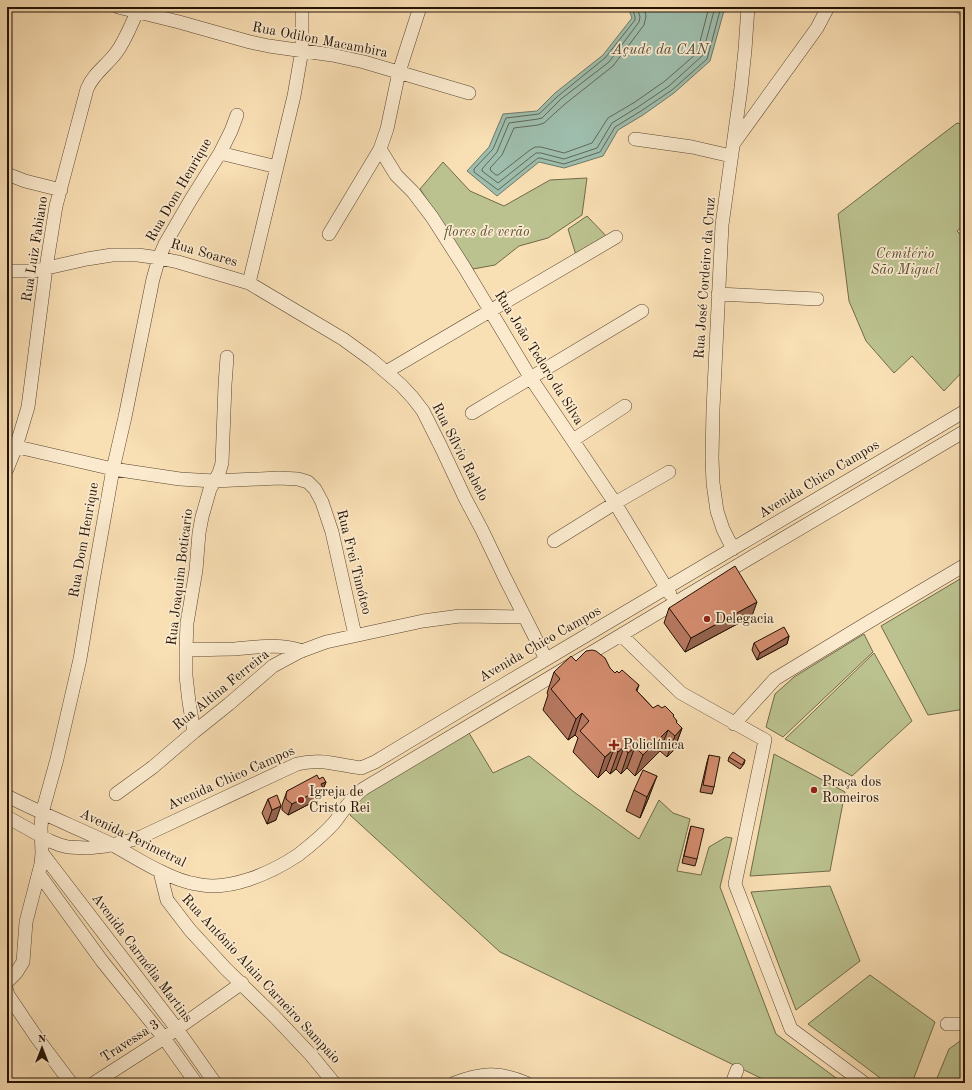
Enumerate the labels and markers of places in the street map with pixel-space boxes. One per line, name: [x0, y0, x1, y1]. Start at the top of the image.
place label: Delegacia: [715, 612, 774, 626]
marker: Delegacia: [702, 614, 712, 624]
place label: Policlínica: [623, 738, 684, 752]
marker: Policlínica: [608, 739, 620, 751]
place label: Praça dos Romeiros: [822, 775, 881, 805]
place label: Igreja de Cristo Rei: [309, 785, 370, 815]
marker: Praça dos Romeiros: [809, 785, 819, 795]
marker: Igreja de Cristo Rei: [296, 795, 306, 805]

